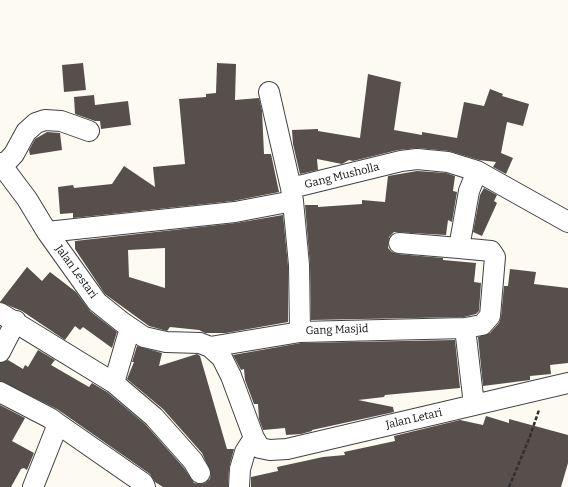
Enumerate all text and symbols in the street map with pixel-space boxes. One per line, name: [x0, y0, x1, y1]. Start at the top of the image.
street label: Gang Musholla: [303, 160, 381, 192]
street label: Jalan Lestari: [52, 243, 100, 301]
street label: Gang Masjid: [305, 322, 369, 338]
street label: Jalan Letari: [385, 406, 443, 432]

